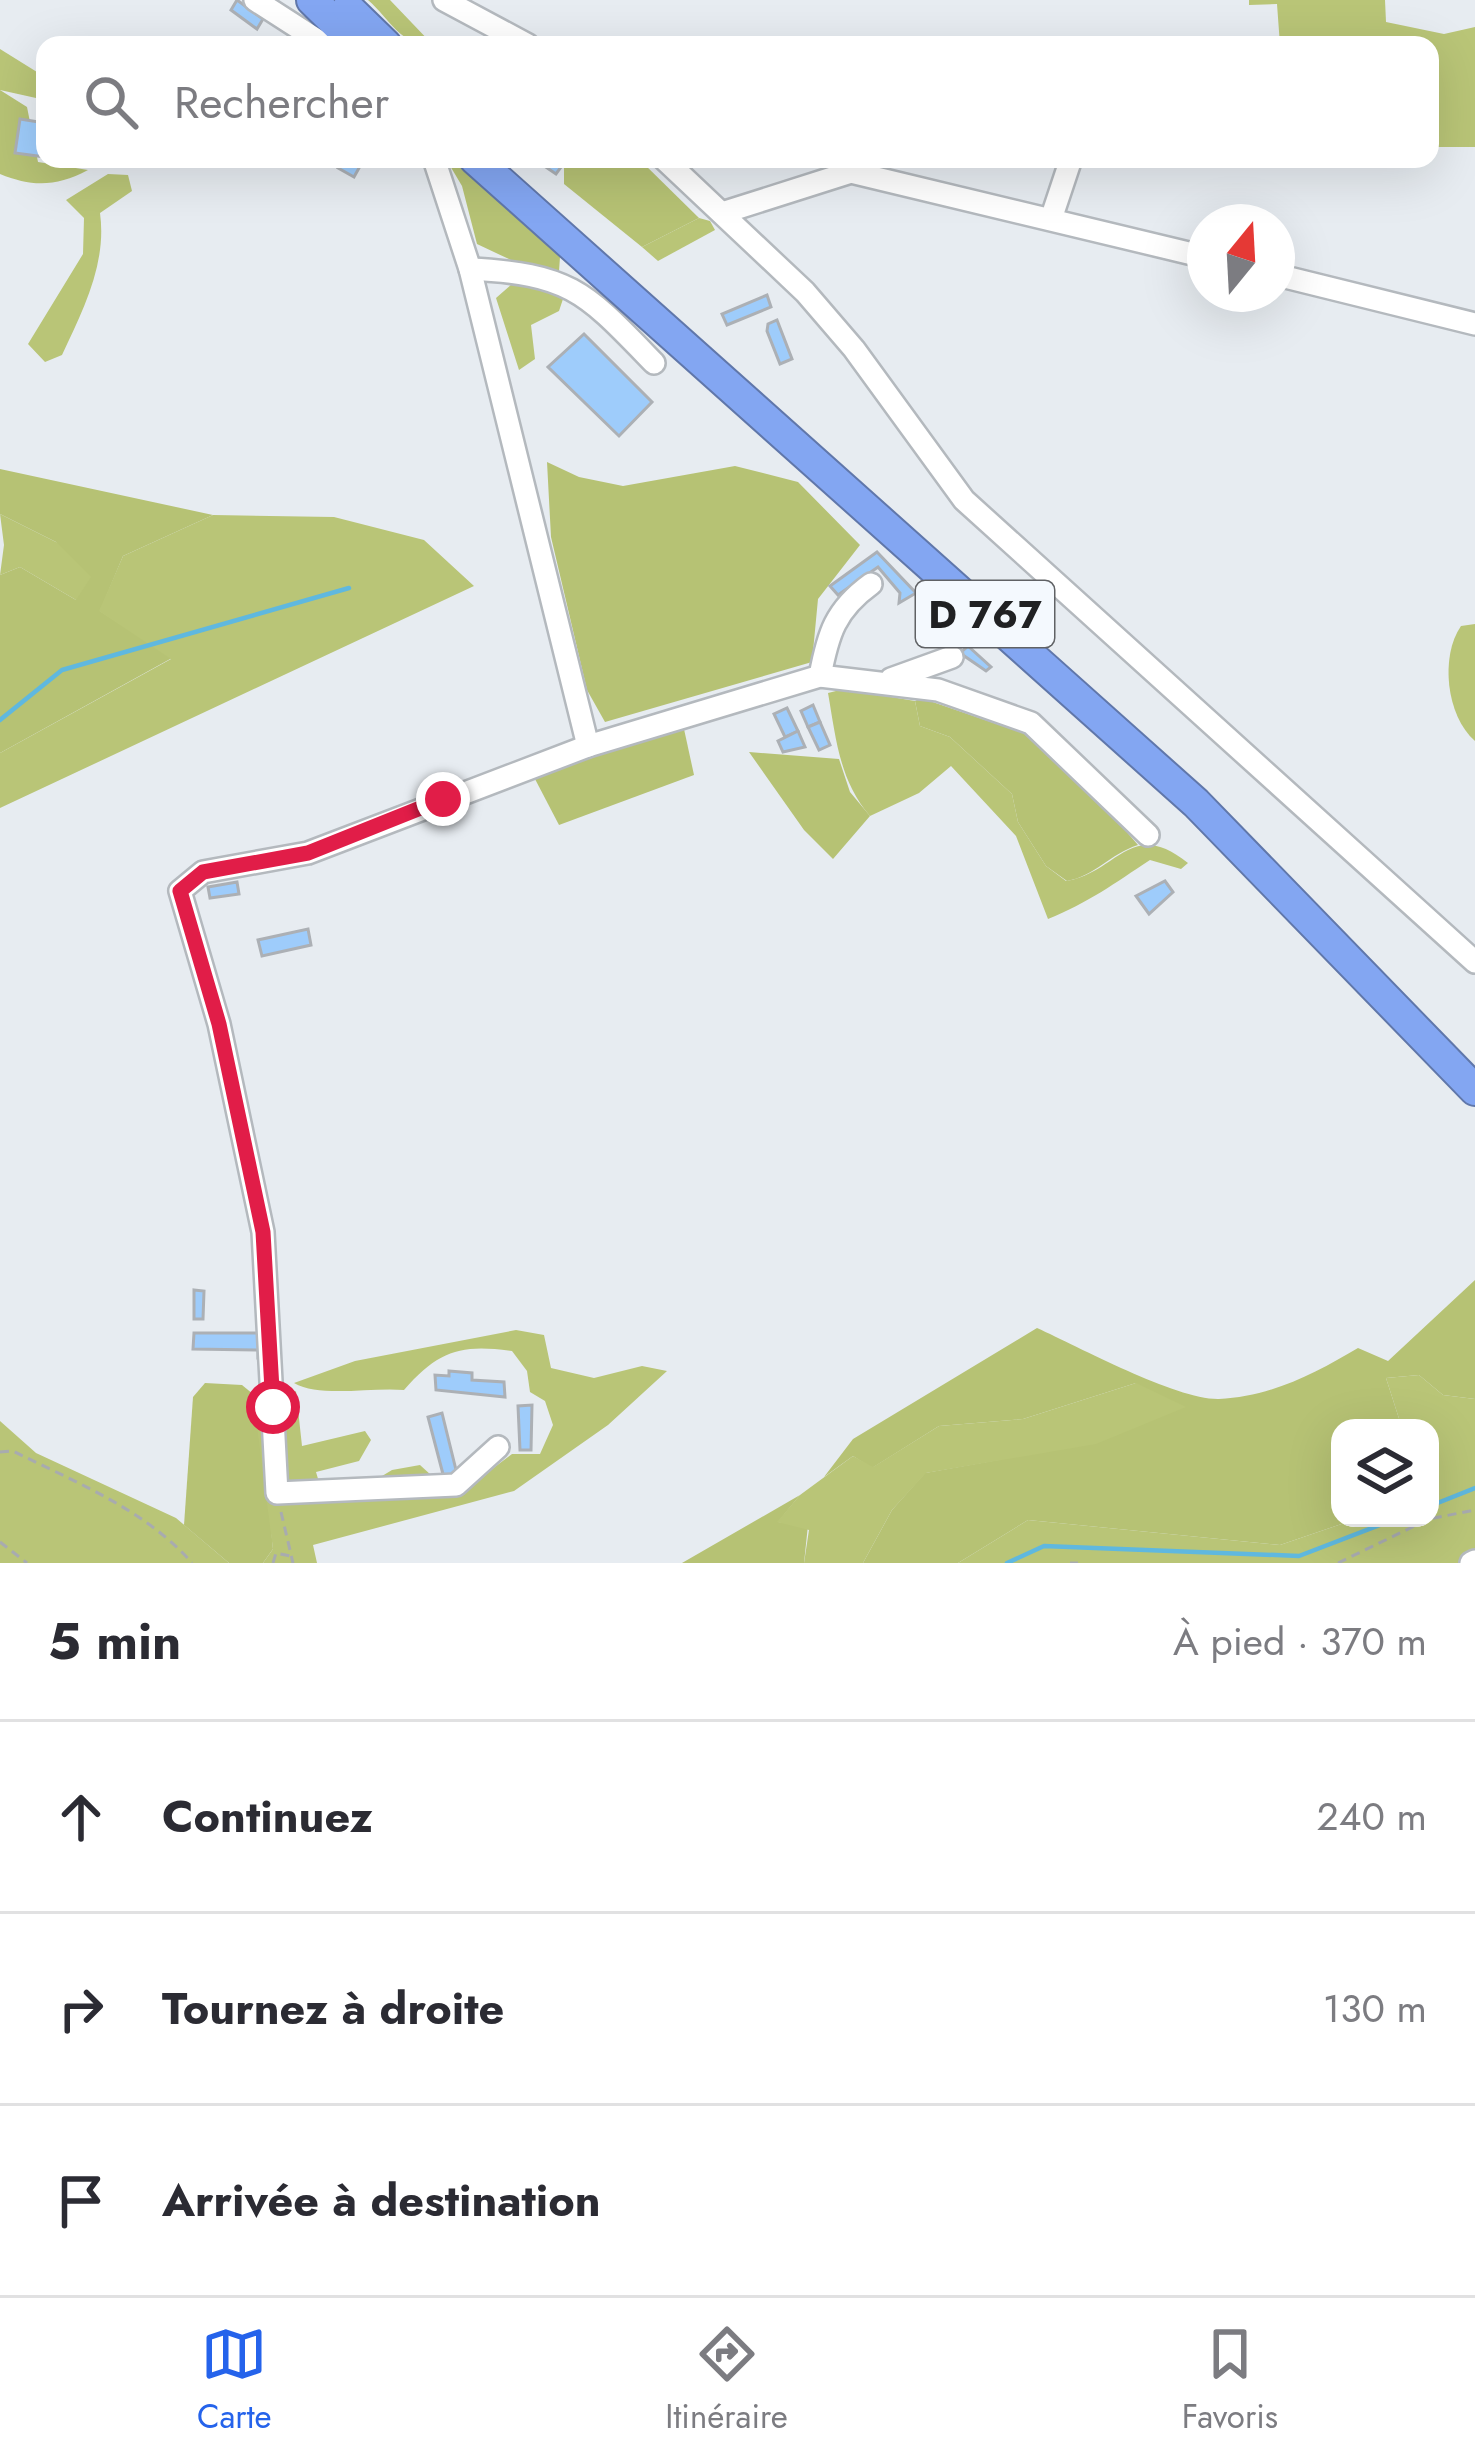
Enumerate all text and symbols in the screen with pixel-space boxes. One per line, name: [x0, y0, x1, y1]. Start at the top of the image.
search box: [36, 36, 1439, 168]
icon: search: [78, 69, 144, 135]
text: Rechercher: [174, 70, 389, 135]
north arrow: [1187, 204, 1295, 312]
road number: D 767: [916, 581, 1054, 647]
route end: [416, 772, 470, 826]
route start: [246, 1380, 300, 1434]
map controls: [1331, 1419, 1439, 1527]
button: layers: [1331, 1419, 1439, 1527]
text: 5 min: [48, 1604, 181, 1678]
text: À pied · 370 m: [1173, 1613, 1427, 1670]
icon: ahead: [48, 1784, 114, 1850]
text: Continuez: [162, 1784, 373, 1849]
text: 240 m: [1317, 1788, 1427, 1845]
icon: right: [48, 1976, 114, 2042]
text: Tournez à droite: [162, 1976, 504, 2041]
text: 130 m: [1323, 1980, 1427, 2037]
icon: arrive: [48, 2168, 114, 2234]
text: Arrivée à destination: [162, 2168, 601, 2233]
tab: Carte: [197, 2321, 272, 2440]
tab: Itinéraire: [665, 2321, 788, 2440]
tab: Favoris: [1182, 2321, 1278, 2440]

